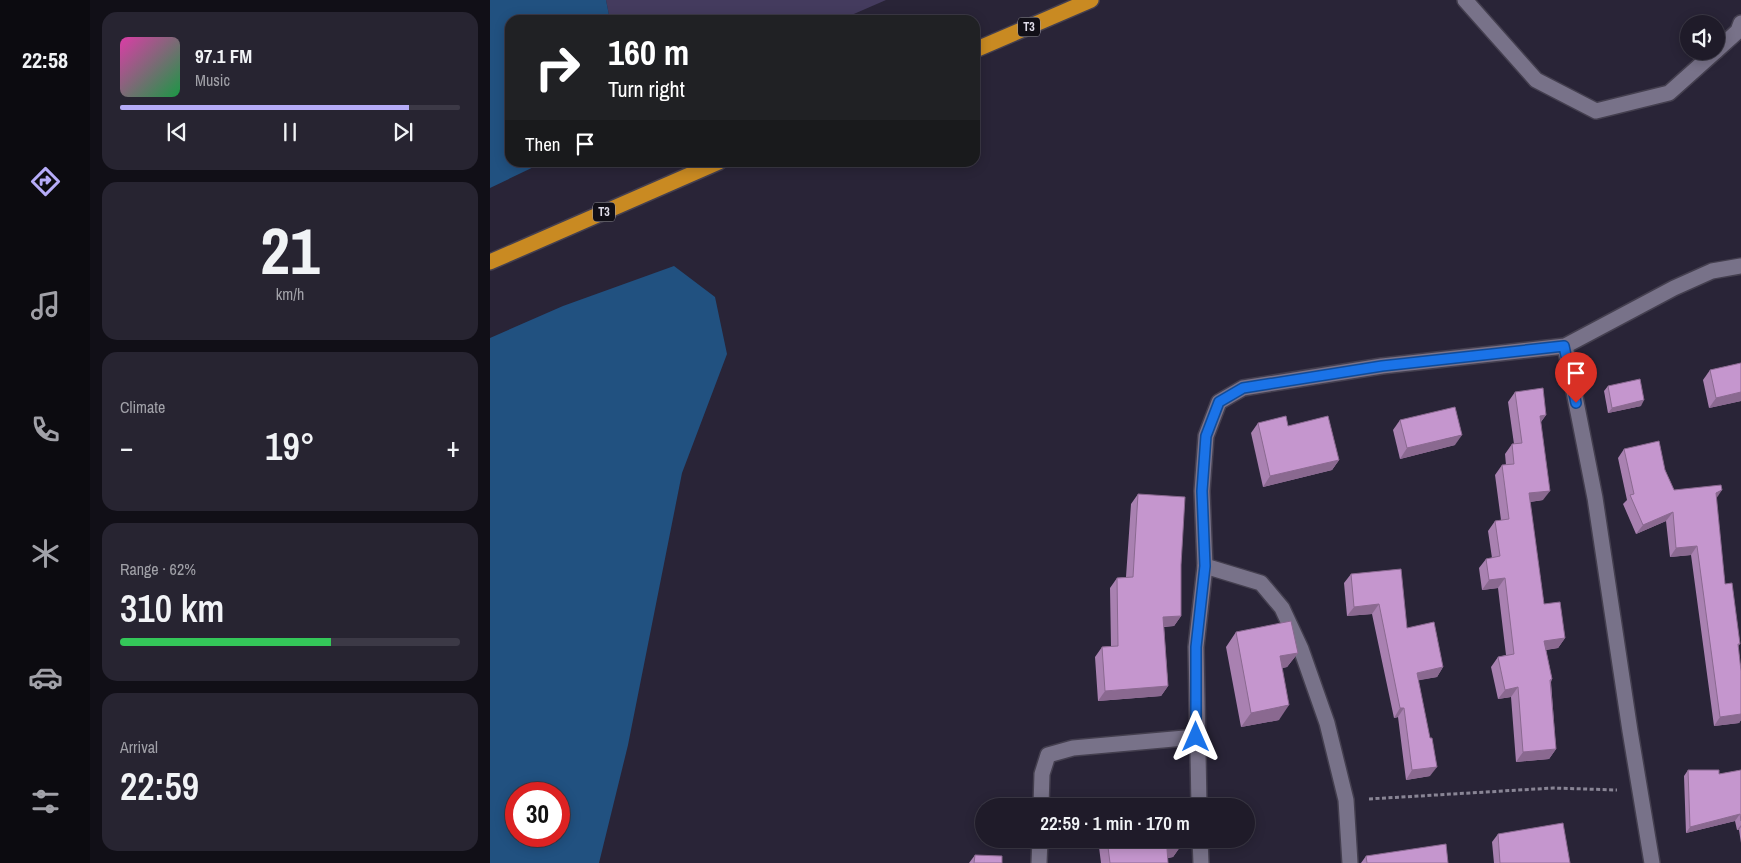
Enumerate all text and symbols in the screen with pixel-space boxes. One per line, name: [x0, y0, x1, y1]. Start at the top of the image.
map controls: [1680, 15, 1725, 60]
button: sound: [1680, 15, 1725, 60]
road number: T3: [1018, 18, 1040, 36]
text: 160 m: [608, 29, 689, 76]
icon: right: [525, 35, 590, 100]
text: 97.1 FM: [195, 43, 252, 69]
text: 22:58: [22, 45, 68, 75]
text: Music: [195, 69, 230, 91]
text: Turn right: [608, 74, 685, 104]
icon: previous: [163, 118, 191, 146]
icon: pause: [276, 118, 304, 146]
icon: next: [389, 118, 417, 146]
icon: arrive: [571, 130, 599, 158]
text: Then: [525, 131, 561, 157]
icon: directions: [28, 164, 63, 199]
road number: T3: [593, 202, 615, 222]
text: 21: [260, 207, 320, 294]
text: km/h: [276, 283, 304, 305]
icon: music: [28, 288, 63, 323]
pin: [1555, 352, 1597, 403]
icon: arrive: [1562, 359, 1590, 387]
text: Climate: [120, 396, 165, 418]
icon: phone: [28, 412, 63, 447]
text: 19°: [265, 421, 315, 472]
text: −: [120, 428, 133, 466]
text: +: [447, 428, 460, 466]
icon: climate: [28, 536, 63, 571]
text: Range · 62%: [120, 558, 196, 580]
text: 310 km: [120, 583, 224, 634]
icon: car: [28, 660, 63, 695]
position arrow: [1169, 710, 1221, 762]
text: Arrival: [120, 736, 158, 758]
text: 22:59: [120, 761, 199, 812]
speed limit sign: 30: [505, 782, 570, 847]
icon: filters: [28, 784, 63, 819]
text: 22:59 · 1 min · 170 m: [1040, 810, 1190, 836]

